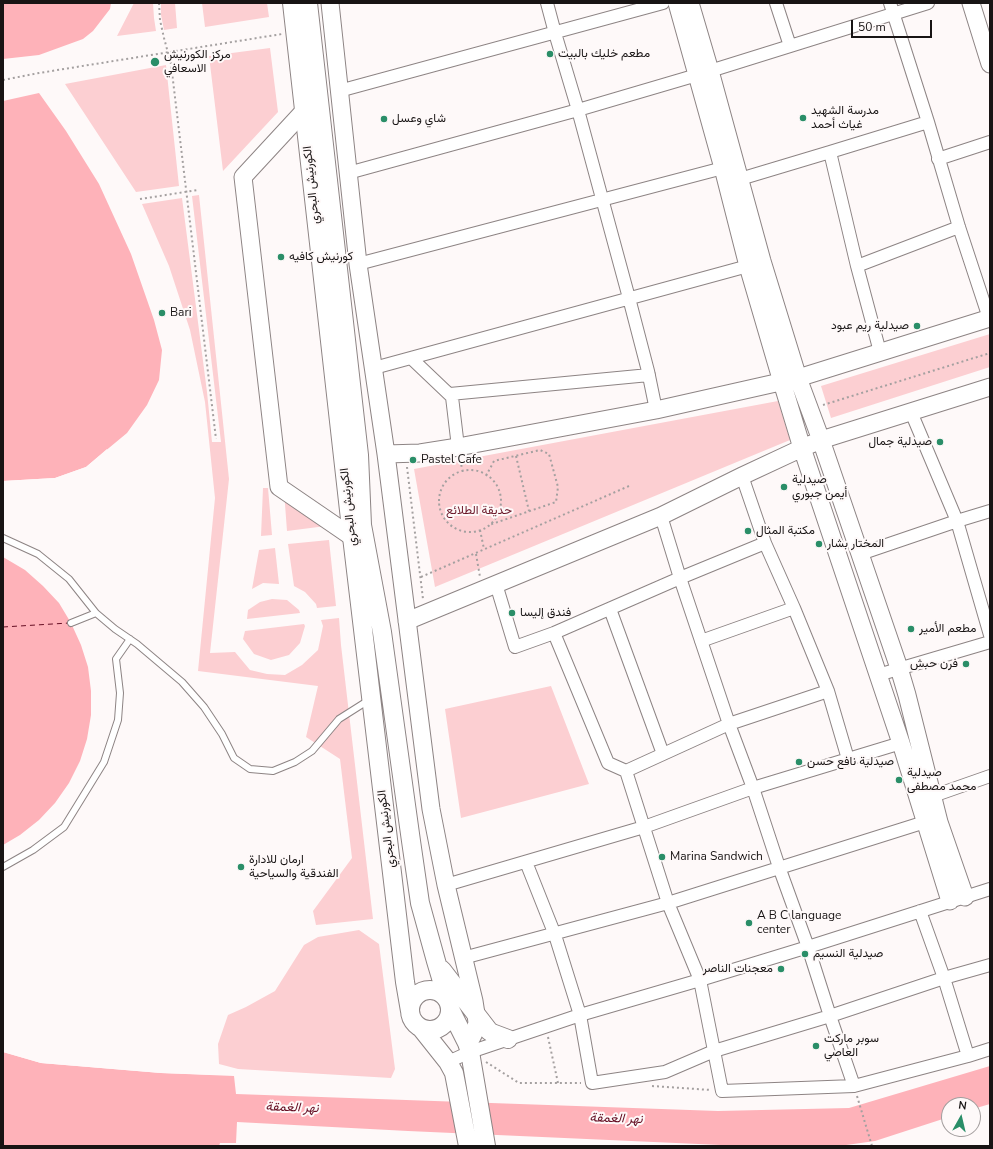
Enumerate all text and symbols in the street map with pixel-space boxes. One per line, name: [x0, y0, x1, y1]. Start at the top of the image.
scale bar: [853, 12, 934, 38]
text: 50 m: [858, 19, 886, 35]
place label: مطعم خليك بالبيت: [558, 47, 650, 61]
place label: مركز الكورنيش الاسعافي: [164, 48, 231, 76]
marker: مطعم خليك بالبيت: [545, 49, 555, 59]
marker: مركز الكورنيش الاسعافي: [149, 56, 161, 68]
place label: مدرسة الشهيد غياث أحمد: [811, 104, 879, 132]
place label: شاي وعسل: [392, 112, 446, 126]
marker: مدرسة الشهيد غياث أحمد: [798, 113, 808, 123]
marker: شاي وعسل: [379, 114, 389, 124]
street label: الكورنيش البحري: [301, 145, 323, 225]
place label: كورنيش كافيه: [289, 250, 353, 264]
marker: كورنيش كافيه: [276, 252, 286, 262]
place label: Bari: [170, 306, 192, 320]
marker: Bari: [157, 308, 167, 318]
place label: صيدلية ريم عبود: [831, 319, 909, 333]
marker: صيدلية ريم عبود: [912, 321, 922, 331]
place label: صيدلية جمال: [868, 435, 932, 449]
marker: صيدلية جمال: [935, 437, 945, 447]
place label: Pastel Cafe: [421, 453, 482, 467]
marker: Pastel Cafe: [408, 455, 418, 465]
street label: الكورنيش البحري: [338, 467, 360, 547]
place label: صيدلية أيمن جبوري: [792, 473, 847, 501]
marker: صيدلية أيمن جبوري: [779, 482, 789, 492]
park label: حديقة الطلائع: [446, 504, 512, 518]
place label: مكتبة المثال: [756, 524, 815, 538]
marker: مكتبة المثال: [743, 526, 753, 536]
place label: المختار بشار: [827, 537, 884, 551]
marker: المختار بشار: [814, 539, 824, 549]
place label: فندق إليسا: [520, 606, 571, 620]
marker: فندق إليسا: [507, 608, 517, 618]
place label: مطعم الأمير: [919, 622, 976, 636]
marker: مطعم الأمير: [906, 624, 916, 634]
place label: فرن حبش: [910, 657, 958, 671]
marker: فرن حبش: [961, 659, 971, 669]
place label: صيدلية نافع حسن: [807, 755, 894, 769]
marker: صيدلية نافع حسن: [794, 757, 804, 767]
place label: صيدلية محمد مصطفى: [907, 766, 976, 794]
marker: صيدلية محمد مصطفى: [894, 775, 904, 785]
street label: الكورنيش البحري: [375, 789, 399, 869]
place label: Marina Sandwich: [670, 850, 763, 864]
marker: Marina Sandwich: [657, 852, 667, 862]
place label: ارمان للادارة الفندقية والسياحية: [249, 853, 339, 881]
marker: ارمان للادارة الفندقية والسياحية: [236, 862, 246, 872]
place label: A B C language center: [757, 909, 841, 937]
marker: A B C language center: [744, 918, 754, 928]
place label: صيدلية النسيم: [813, 947, 883, 961]
marker: صيدلية النسيم: [800, 949, 810, 959]
place label: معجنات الناصر: [703, 962, 773, 976]
marker: معجنات الناصر: [776, 964, 786, 974]
place label: سوبر ماركت العاصي: [824, 1032, 879, 1060]
marker: سوبر ماركت العاصي: [811, 1041, 821, 1051]
north arrow: [941, 1097, 981, 1137]
text: N: [957, 1098, 968, 1114]
water label: نهر الغمقة: [265, 1099, 319, 1117]
water label: نهر الغمقة: [589, 1110, 643, 1128]

